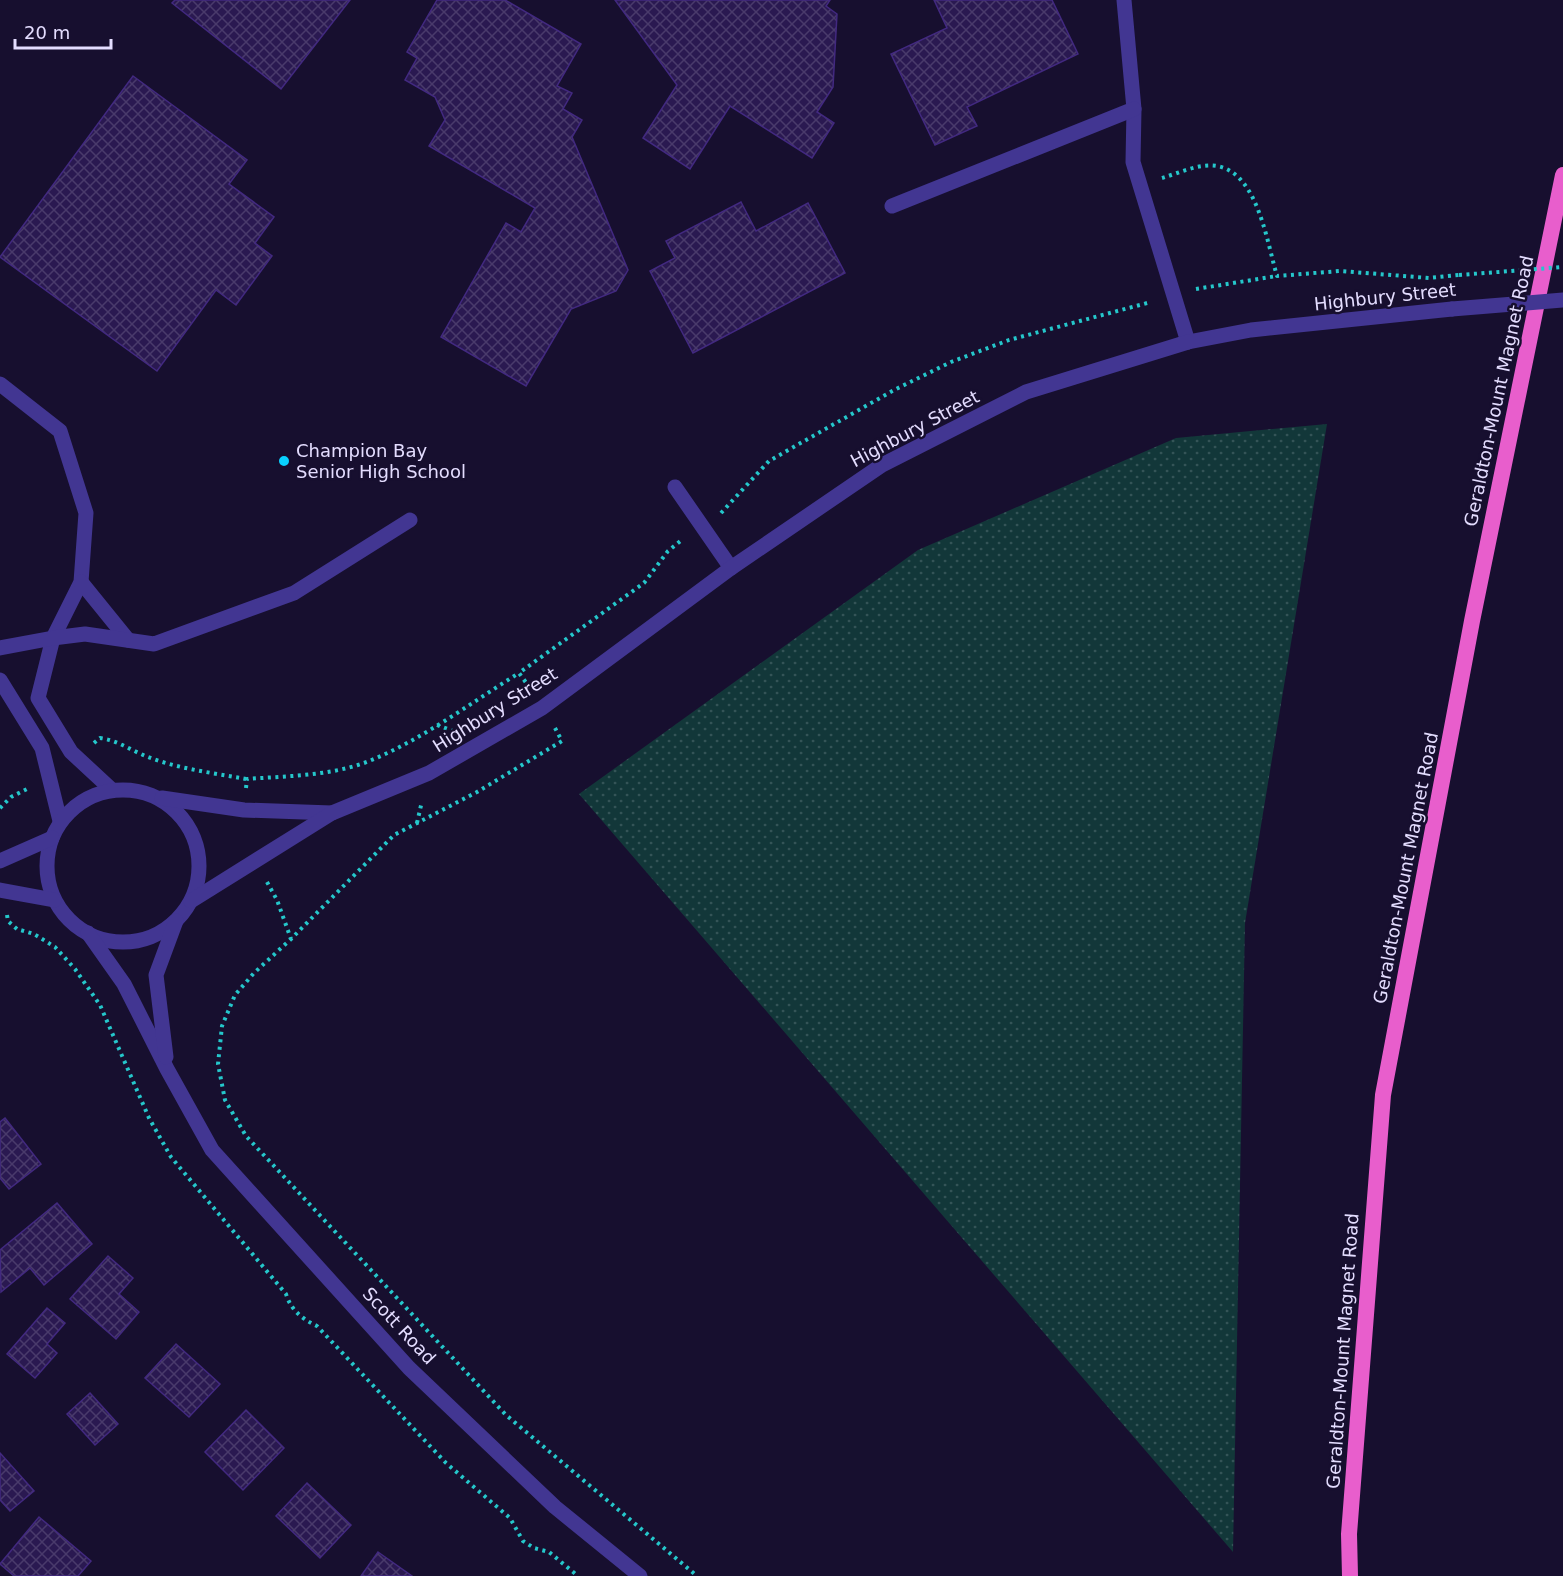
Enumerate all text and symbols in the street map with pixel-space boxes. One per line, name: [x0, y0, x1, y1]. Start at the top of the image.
scale bar: [15, 12, 111, 50]
text: 20 m: [24, 22, 70, 43]
street label: Geraldton-Mount Magnet Road: [1460, 254, 1538, 528]
street label: Highbury Street: [1313, 279, 1457, 314]
street label: Highbury Street: [847, 386, 983, 471]
place label: Champion Bay Senior High School: [296, 440, 466, 482]
marker: Champion Bay Senior High School: [277, 454, 291, 468]
street label: Highbury Street: [429, 663, 561, 756]
street label: Geraldton-Mount Magnet Road: [1369, 730, 1442, 1006]
street label: Geraldton-Mount Magnet Road: [1322, 1212, 1363, 1490]
street label: Scott Road: [358, 1283, 440, 1368]

